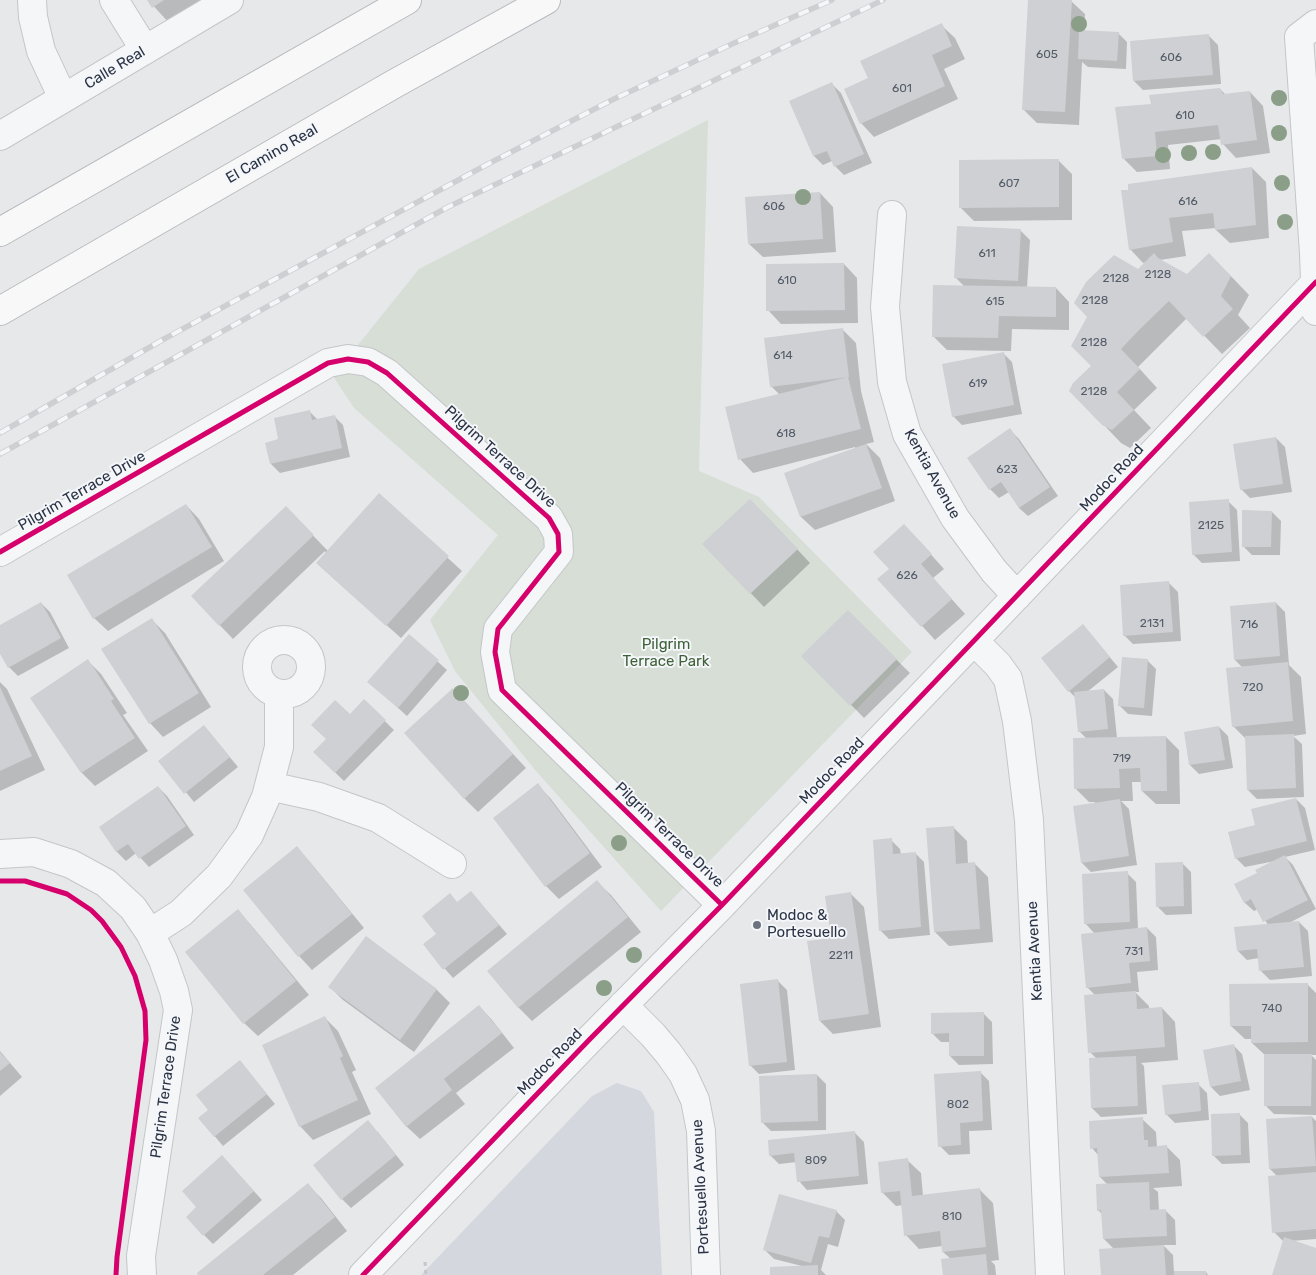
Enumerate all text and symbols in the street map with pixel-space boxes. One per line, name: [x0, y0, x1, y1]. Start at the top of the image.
street label: Calle Real: [81, 43, 149, 93]
house number: 605: [1036, 48, 1058, 62]
house number: 606: [1160, 51, 1182, 65]
house number: 601: [892, 82, 912, 96]
house number: 610: [1175, 109, 1195, 123]
street label: El Camino Real: [223, 120, 321, 188]
house number: 607: [998, 177, 1020, 191]
house number: 616: [1178, 195, 1198, 209]
house number: 606: [763, 200, 785, 214]
house number: 611: [978, 247, 996, 261]
house number: 2128: [1145, 268, 1171, 282]
house number: 2128: [1103, 272, 1129, 286]
house number: 610: [777, 274, 797, 288]
house number: 2128: [1082, 294, 1108, 308]
house number: 615: [985, 295, 1005, 309]
house number: 2128: [1081, 336, 1107, 350]
house number: 614: [773, 349, 793, 363]
house number: 619: [968, 377, 988, 391]
house number: 2128: [1081, 385, 1107, 399]
street label: Pilgrim Terrace Drive: [441, 402, 559, 512]
street label: Kentia Avenue: [900, 426, 964, 522]
house number: 618: [776, 427, 796, 441]
street label: Modoc Road: [1076, 441, 1148, 515]
street label: Pilgrim Terrace Drive: [15, 447, 149, 535]
house number: 623: [996, 463, 1018, 477]
house number: 2125: [1198, 519, 1224, 533]
house number: 626: [896, 569, 918, 583]
house number: 2131: [1140, 617, 1164, 631]
house number: 716: [1240, 618, 1258, 632]
park label: Pilgrim Terrace Park: [623, 636, 709, 671]
house number: 720: [1243, 681, 1263, 695]
street label: Modoc Road: [796, 734, 868, 808]
house number: 719: [1113, 752, 1131, 766]
street label: Pilgrim Terrace Drive: [611, 779, 727, 891]
street label: Kentia Avenue: [1023, 901, 1047, 1001]
place label: Modoc & Portesuello: [767, 907, 846, 942]
marker: Modoc & Portesuello: [751, 919, 763, 931]
house number: 731: [1125, 945, 1143, 959]
house number: 2211: [829, 949, 853, 963]
house number: 740: [1262, 1002, 1282, 1016]
street label: Pilgrim Terrace Drive: [147, 1015, 185, 1159]
street label: Modoc Road: [514, 1025, 586, 1099]
house number: 802: [947, 1098, 969, 1112]
street label: Portesuello Avenue: [688, 1119, 714, 1255]
house number: 809: [805, 1154, 827, 1168]
house number: 810: [942, 1210, 962, 1224]

